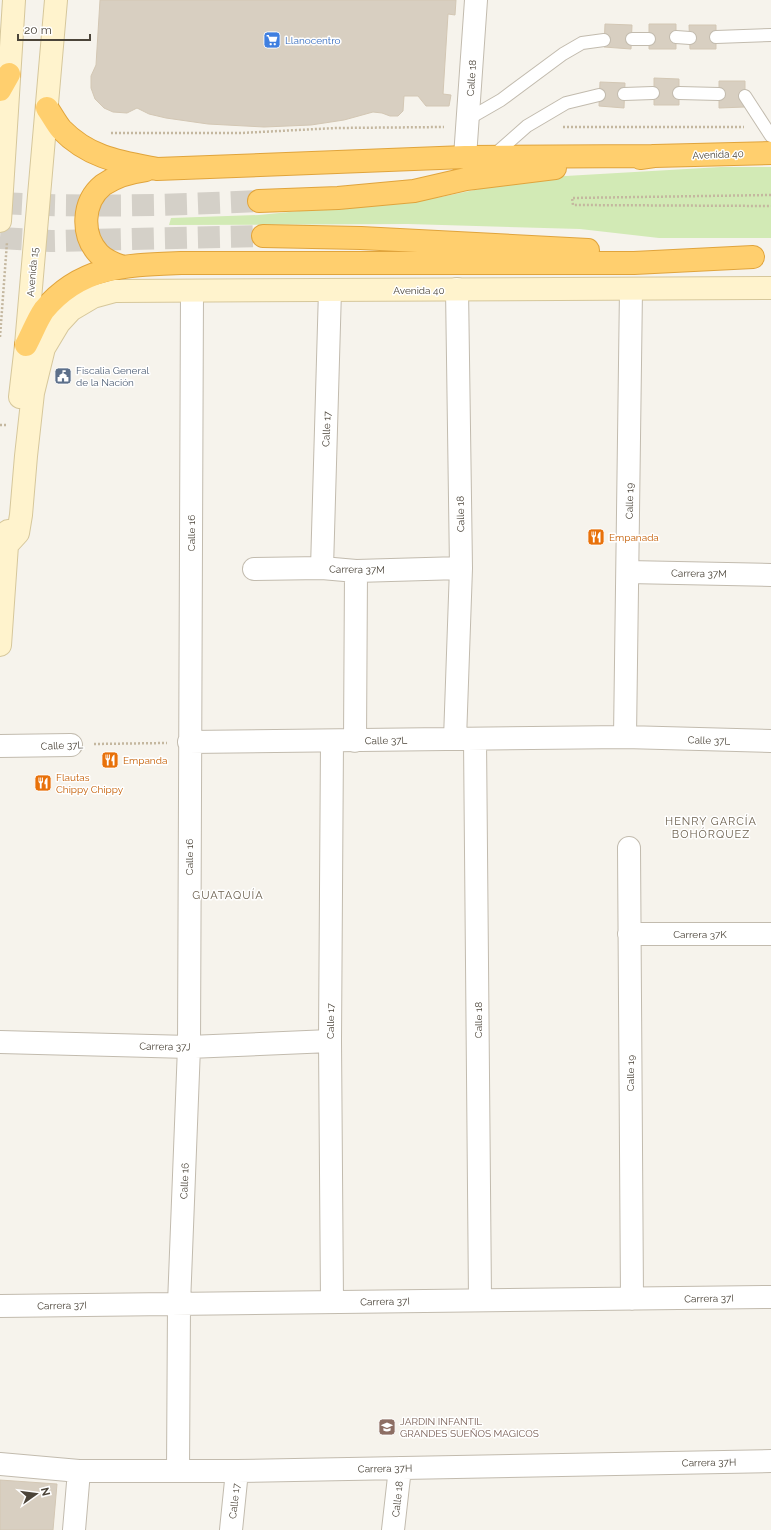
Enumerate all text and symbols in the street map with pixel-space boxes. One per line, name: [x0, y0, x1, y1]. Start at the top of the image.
scale bar: [18, 16, 90, 42]
text: 20 m: [24, 23, 52, 37]
supermarket icon: Llanocentro: [262, 30, 282, 50]
place label: Llanocentro: [285, 35, 341, 46]
street label: Calle 18: [465, 59, 478, 97]
street label: Avenida 40: [692, 148, 744, 161]
street label: Avenida 15: [25, 246, 40, 297]
street label: Avenida 40: [393, 285, 445, 296]
place label: Fiscalia General de la Nación: [76, 365, 149, 388]
public building icon: Fiscalia General de la Nación: [53, 366, 73, 386]
street label: Calle 17: [320, 410, 333, 447]
street label: Calle 19: [624, 483, 635, 519]
street label: Calle 18: [455, 496, 466, 532]
street label: Calle 16: [186, 515, 197, 551]
restaurant icon: Empanada: [586, 527, 606, 547]
place label: Empanada: [609, 532, 659, 543]
street label: Carrera 37M: [329, 564, 385, 575]
street label: Carrera 37M: [671, 568, 727, 579]
street label: Calle 37L: [687, 734, 731, 747]
street label: Calle 37L: [365, 735, 408, 746]
street label: Calle 37L: [41, 739, 84, 752]
restaurant icon: Empanda: [100, 750, 120, 770]
place label: Empanda: [123, 755, 167, 766]
place label: Flautas Chippy Chippy: [56, 772, 124, 795]
restaurant icon: Flautas Chippy Chippy: [33, 773, 53, 793]
district label: HENRY GARCÍA BOHÓRQUEZ: [665, 814, 757, 841]
street label: Calle 16: [184, 839, 195, 875]
district label: GUATAQUÍA: [192, 888, 264, 902]
street label: Carrera 37K: [673, 929, 727, 940]
street label: Calle 17: [325, 1002, 336, 1039]
street label: Calle 18: [473, 1002, 484, 1038]
street label: Carrera 37J: [139, 1041, 191, 1052]
street label: Calle 19: [625, 1055, 636, 1091]
street label: Calle 16: [178, 1163, 191, 1199]
street label: Carrera 37I: [684, 1293, 734, 1304]
street label: Carrera 37I: [360, 1296, 410, 1307]
street label: Carrera 37I: [37, 1300, 87, 1311]
place label: JARDIN INFANTIL GRANDES SUEÑOS MAGICOS: [400, 1416, 539, 1439]
school or university icon: JARDIN INFANTIL GRANDES SUEÑOS MAGICOS: [377, 1417, 397, 1437]
street label: Carrera 37H: [682, 1457, 736, 1468]
street label: Carrera 37H: [358, 1463, 412, 1474]
north arrow: [16, 1474, 56, 1514]
street label: Calle 18: [390, 1480, 405, 1518]
street label: Calle 17: [227, 1482, 242, 1519]
text: N: [38, 1486, 53, 1497]

